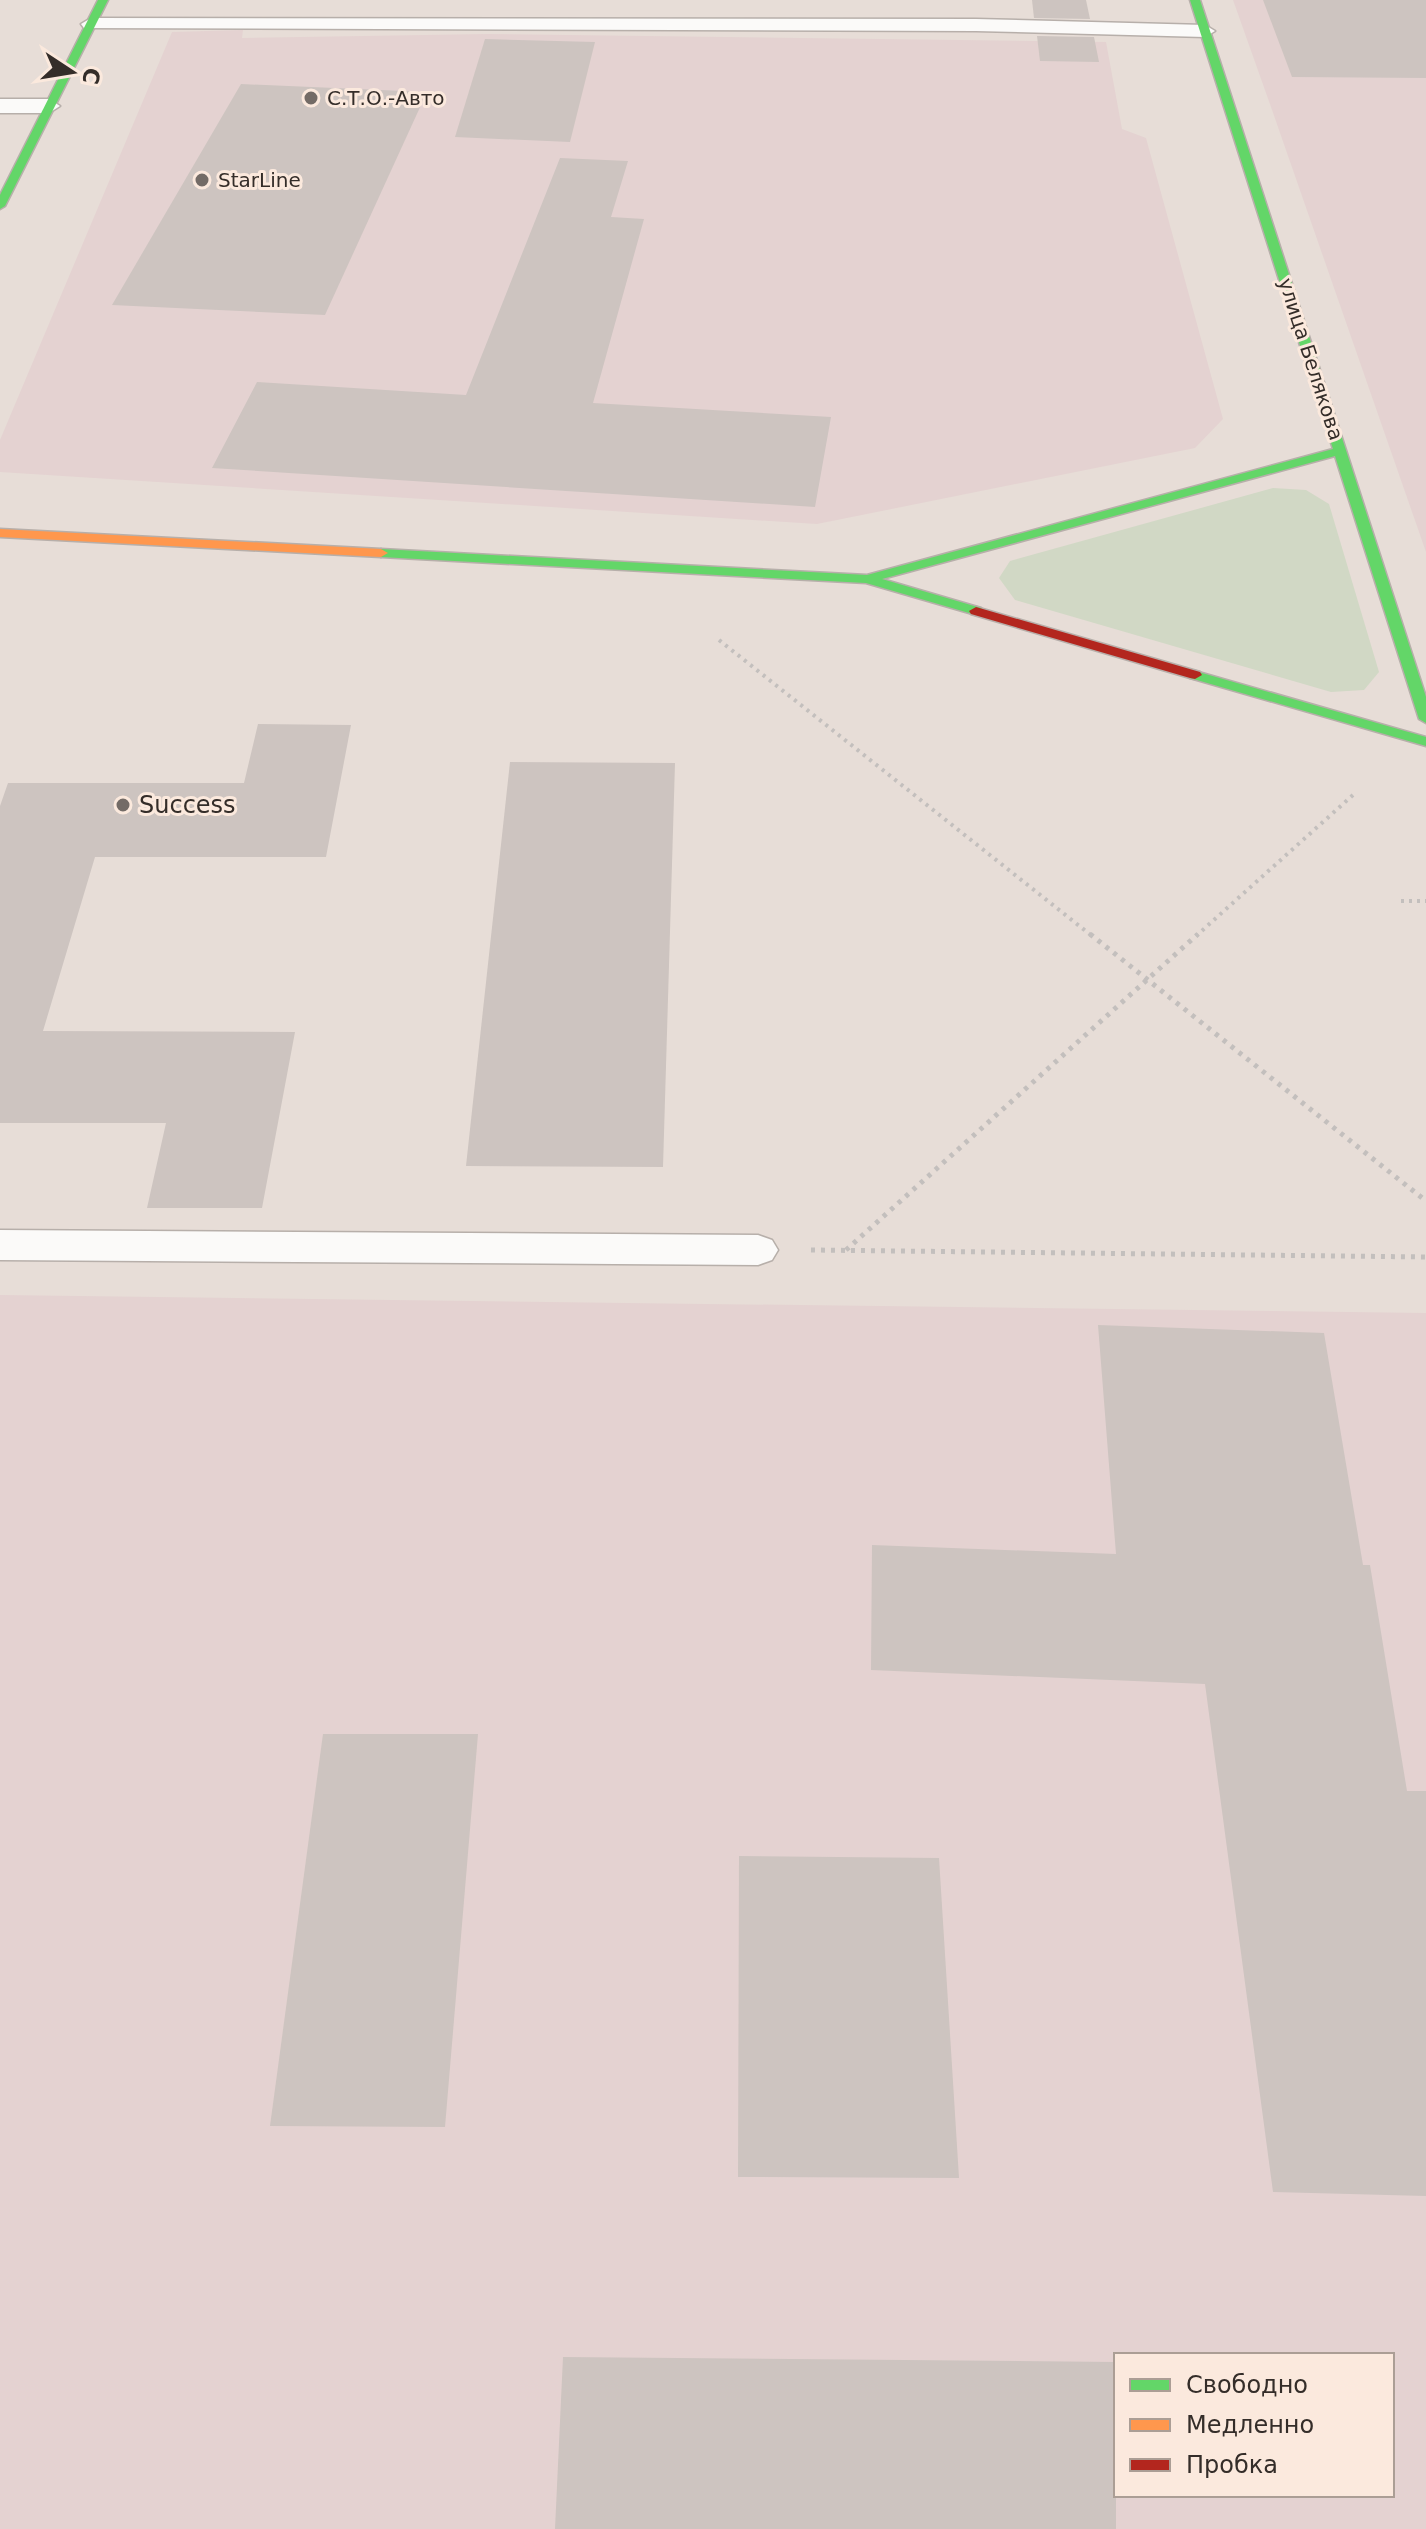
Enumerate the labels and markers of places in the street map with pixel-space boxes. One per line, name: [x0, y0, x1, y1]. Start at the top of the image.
place label: С.Т.О.-Авто: [327, 86, 445, 110]
marker: С.Т.О.-Авто: [302, 89, 320, 107]
place label: StarLine: [218, 168, 301, 192]
marker: StarLine: [193, 171, 211, 189]
place label: Success: [139, 791, 236, 819]
marker: Success: [114, 796, 132, 814]

